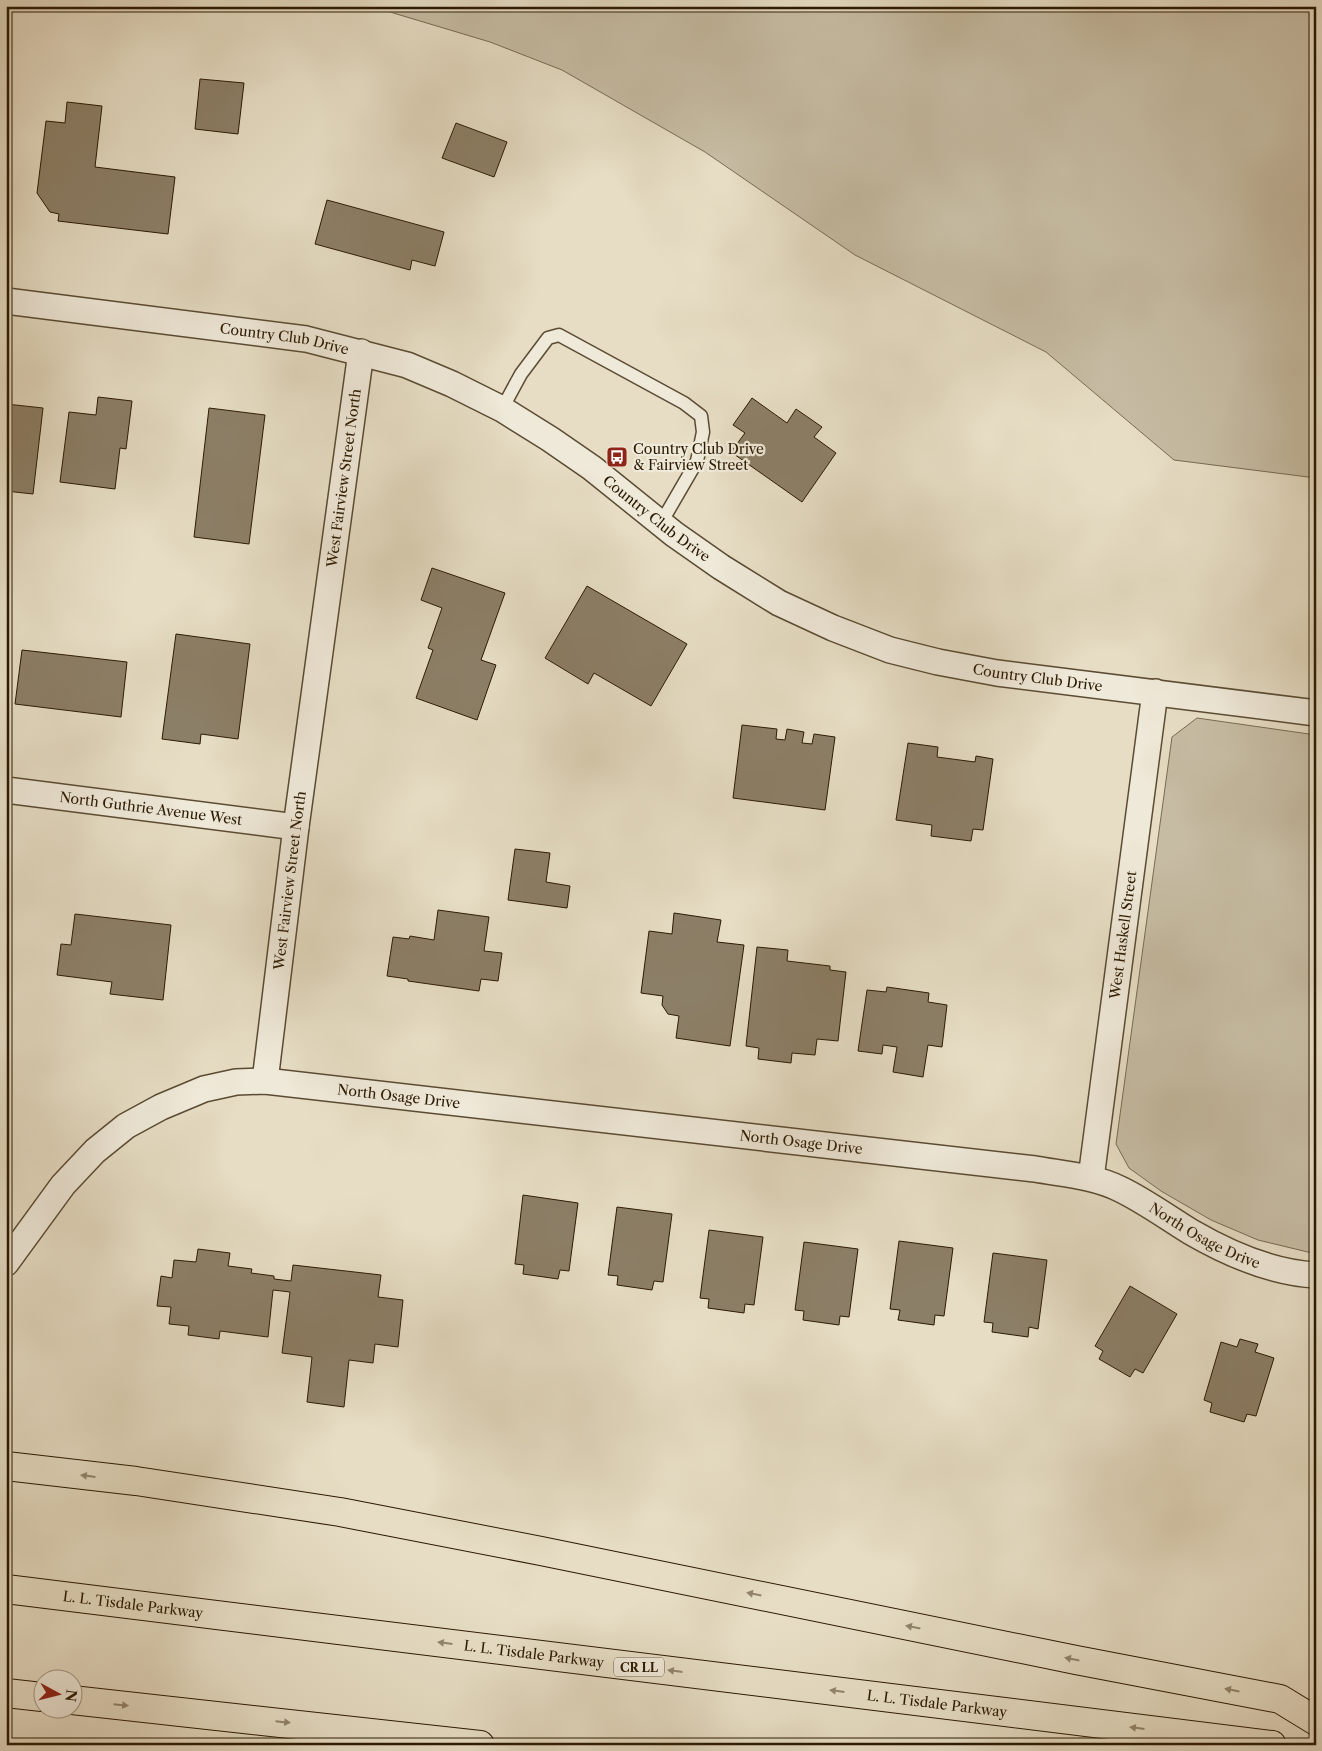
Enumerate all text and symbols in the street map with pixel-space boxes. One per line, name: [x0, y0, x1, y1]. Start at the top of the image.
street label: Country Club Drive: [219, 319, 351, 359]
street label: West Fairview Street North: [322, 387, 365, 570]
place label: Country Club Drive & Fairview Street: [633, 440, 764, 474]
bus stop icon: Country Club Drive & Fairview Street: [605, 445, 629, 469]
street label: Country Club Drive: [599, 471, 714, 566]
street label: Country Club Drive: [971, 660, 1104, 695]
street label: North Guthrie Avenue West: [58, 788, 243, 829]
street label: West Fairview Street North: [270, 790, 310, 972]
street label: West Haskell Street: [1105, 870, 1140, 1001]
street label: North Osage Drive: [336, 1080, 461, 1112]
street label: North Osage Drive: [739, 1126, 864, 1158]
street label: North Osage Drive: [1146, 1199, 1263, 1272]
one-way arrow: [80, 1472, 96, 1480]
street label: L. L. Tisdale Parkway: [62, 1587, 204, 1622]
one-way arrow: [745, 1590, 761, 1598]
one-way arrow: [904, 1622, 920, 1630]
street label: L. L. Tisdale Parkway: [463, 1636, 605, 1672]
one-way arrow: [436, 1639, 452, 1647]
one-way arrow: [1065, 1655, 1080, 1663]
road number: CR LL: [614, 1658, 664, 1676]
one-way arrow: [667, 1667, 683, 1675]
north arrow: [32, 1668, 82, 1718]
one-way arrow: [1223, 1685, 1239, 1693]
street label: L. L. Tisdale Parkway: [866, 1686, 1008, 1721]
one-way arrow: [828, 1687, 844, 1695]
text: N: [61, 1688, 81, 1703]
one-way arrow: [113, 1701, 129, 1709]
one-way arrow: [275, 1718, 291, 1726]
one-way arrow: [1128, 1724, 1144, 1732]

